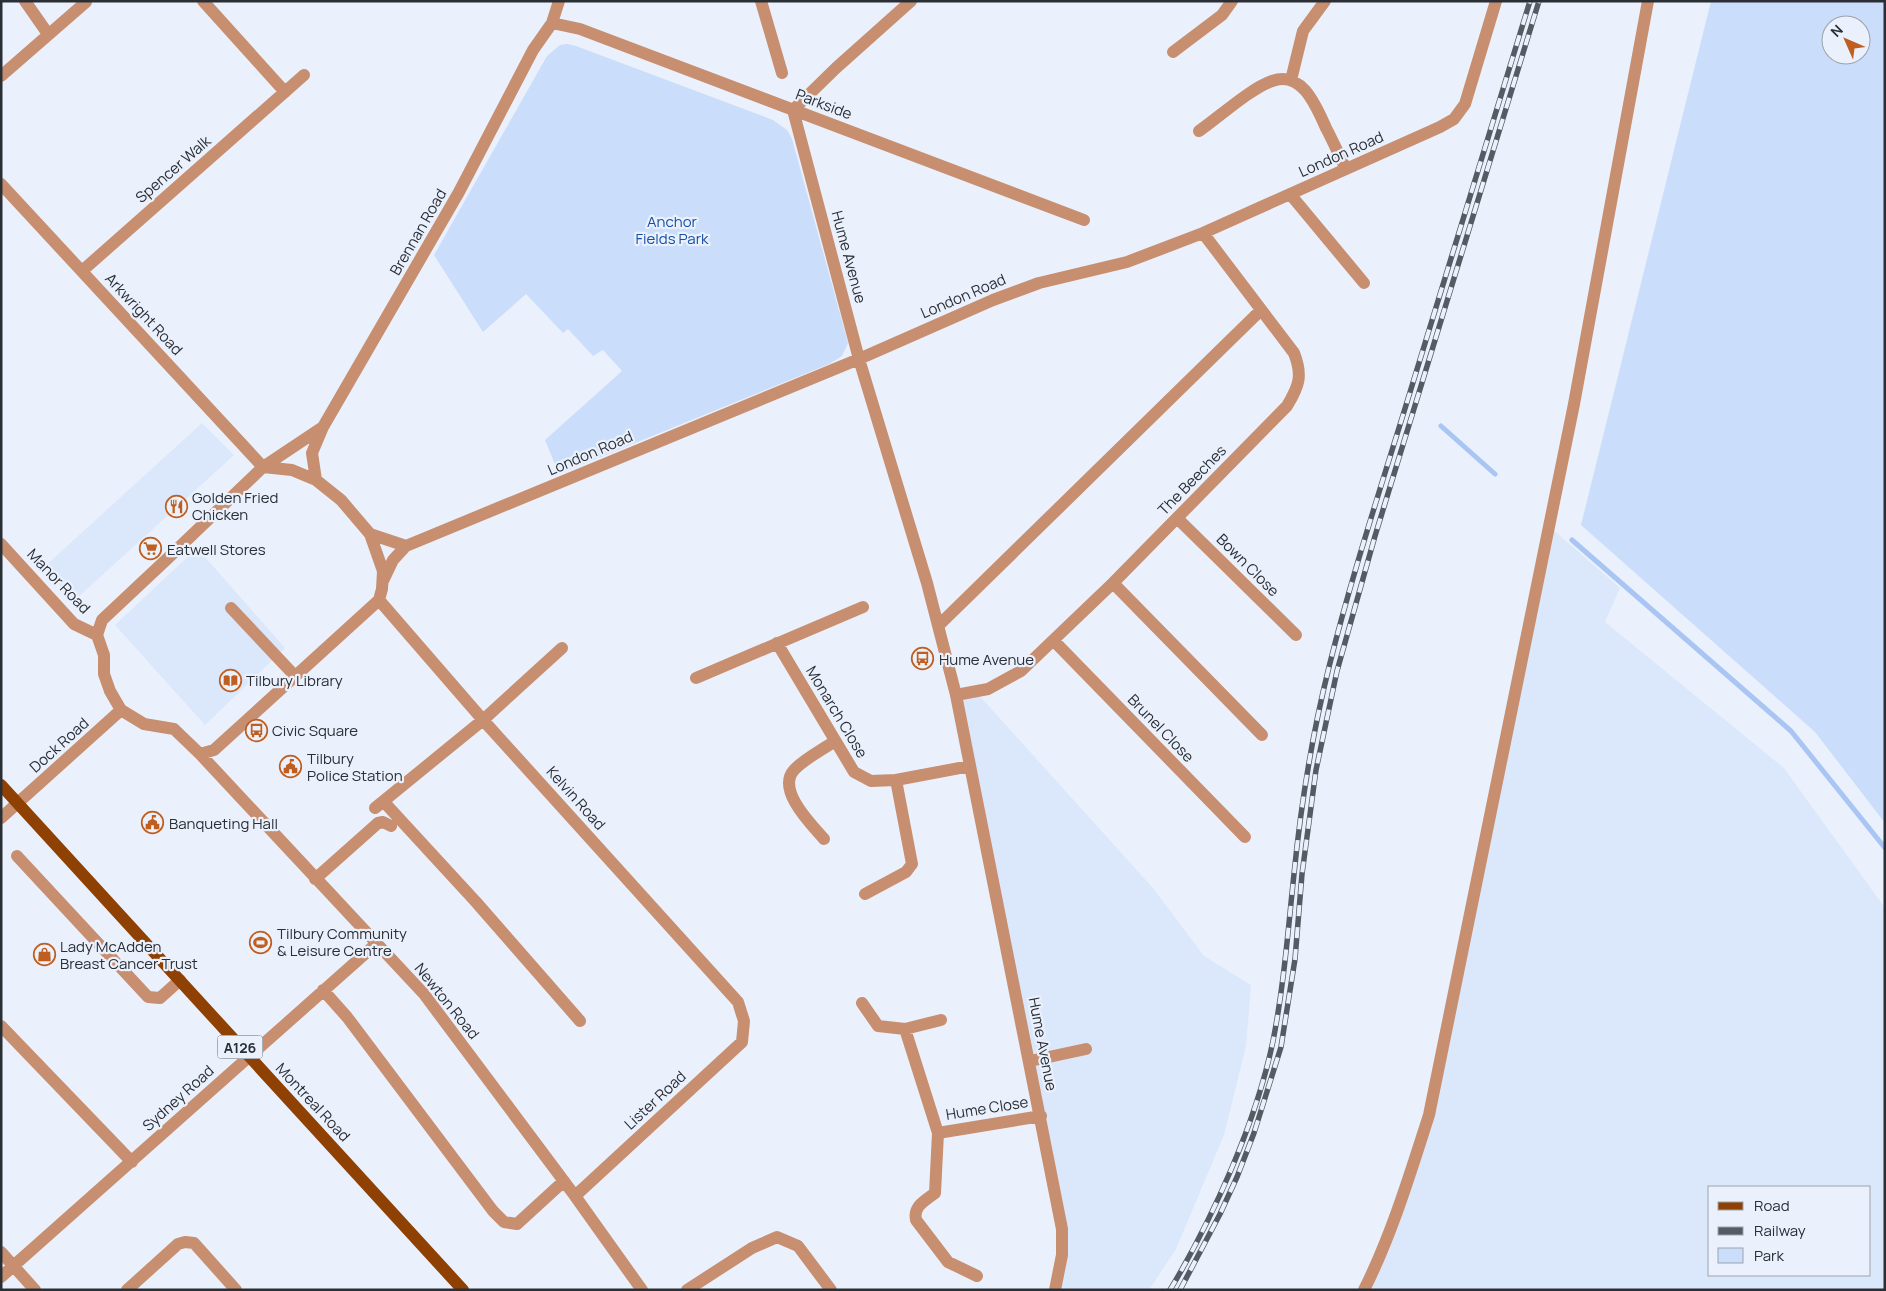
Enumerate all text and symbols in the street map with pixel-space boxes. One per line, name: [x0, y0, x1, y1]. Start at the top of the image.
north arrow: [1821, 15, 1871, 65]
text: N: [1826, 20, 1847, 41]
street label: Parkside: [793, 84, 855, 124]
street label: London Road: [1295, 126, 1387, 182]
street label: Spencer Walk: [131, 130, 216, 208]
street label: Brennan Road: [385, 185, 451, 279]
street label: Hume Avenue: [827, 208, 871, 306]
park label: Anchor Fields Park: [636, 211, 709, 249]
street label: Arkwright Road: [100, 268, 188, 360]
street label: London Road: [917, 269, 1009, 323]
street label: London Road: [544, 426, 636, 480]
street label: The Beeches: [1153, 440, 1231, 520]
place label: Golden Fried Chicken: [192, 487, 278, 525]
restaurant icon: Golden Fried Chicken: [164, 494, 188, 518]
street label: Bown Close: [1212, 529, 1284, 601]
supermarket icon: Eatwell Stores: [139, 537, 163, 561]
place label: Eatwell Stores: [167, 539, 266, 560]
street label: Manor Road: [23, 544, 95, 618]
bus stop icon: Hume Avenue: [911, 647, 935, 671]
place label: Hume Avenue: [939, 649, 1034, 670]
street label: Monarch Close: [801, 662, 873, 762]
library icon: Tilbury Library: [218, 668, 242, 692]
place label: Tilbury Library: [246, 670, 343, 691]
street label: Brunel Close: [1123, 689, 1199, 767]
street label: Dock Road: [25, 713, 93, 777]
bus stop icon: Civic Square: [244, 718, 268, 742]
place label: Civic Square: [272, 720, 358, 741]
place label: Tilbury Police Station: [307, 748, 403, 786]
public building icon: Tilbury Police Station: [279, 755, 303, 779]
street label: Kelvin Road: [542, 762, 610, 834]
public building icon: Banqueting Hall: [141, 811, 165, 835]
place label: Banqueting Hall: [169, 813, 278, 834]
place label: Tilbury Community & Leisure Centre: [277, 923, 407, 961]
sports icon: Tilbury Community & Leisure Centre: [249, 930, 273, 954]
place label: Lady McAdden Breast Cancer Trust: [60, 936, 198, 974]
shop icon: Lady McAdden Breast Cancer Trust: [32, 943, 56, 967]
street label: Newton Road: [410, 959, 484, 1043]
street label: Hume Avenue: [1024, 995, 1062, 1093]
road number: A126: [218, 1036, 262, 1058]
street label: Montreal Road: [271, 1058, 355, 1146]
street label: Sydney Road: [138, 1060, 218, 1136]
street label: Lister Road: [620, 1066, 690, 1134]
street label: Hume Close: [944, 1091, 1030, 1125]
legend: [1708, 1186, 1871, 1276]
text: Road: [1754, 1195, 1790, 1216]
text: Railway: [1754, 1220, 1806, 1241]
text: Park: [1754, 1245, 1784, 1266]

